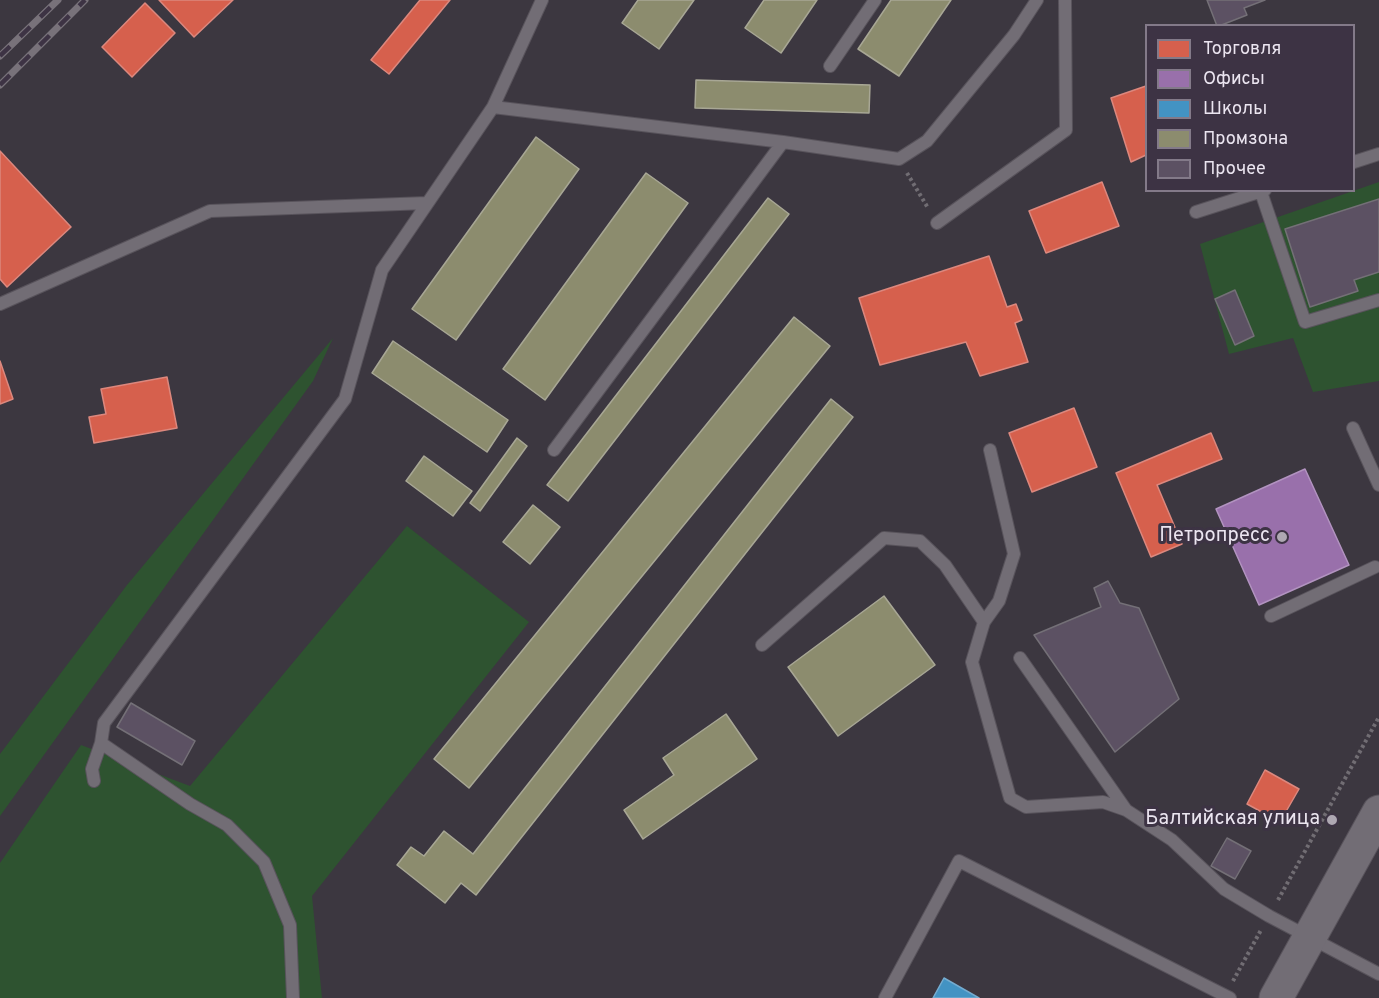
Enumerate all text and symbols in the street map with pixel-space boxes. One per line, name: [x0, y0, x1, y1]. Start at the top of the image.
legend: [1145, 24, 1355, 192]
text: Торговля: [1203, 38, 1281, 61]
text: Офисы: [1203, 68, 1265, 91]
text: Школы: [1203, 98, 1267, 121]
text: Промзона: [1203, 128, 1288, 151]
text: Прочее: [1203, 158, 1266, 181]
place label: Петропресс: [1159, 525, 1270, 549]
marker: Петропресс: [1275, 530, 1289, 544]
place label: Балтийская улица: [1145, 808, 1320, 832]
marker: Балтийская улица: [1325, 813, 1339, 827]

